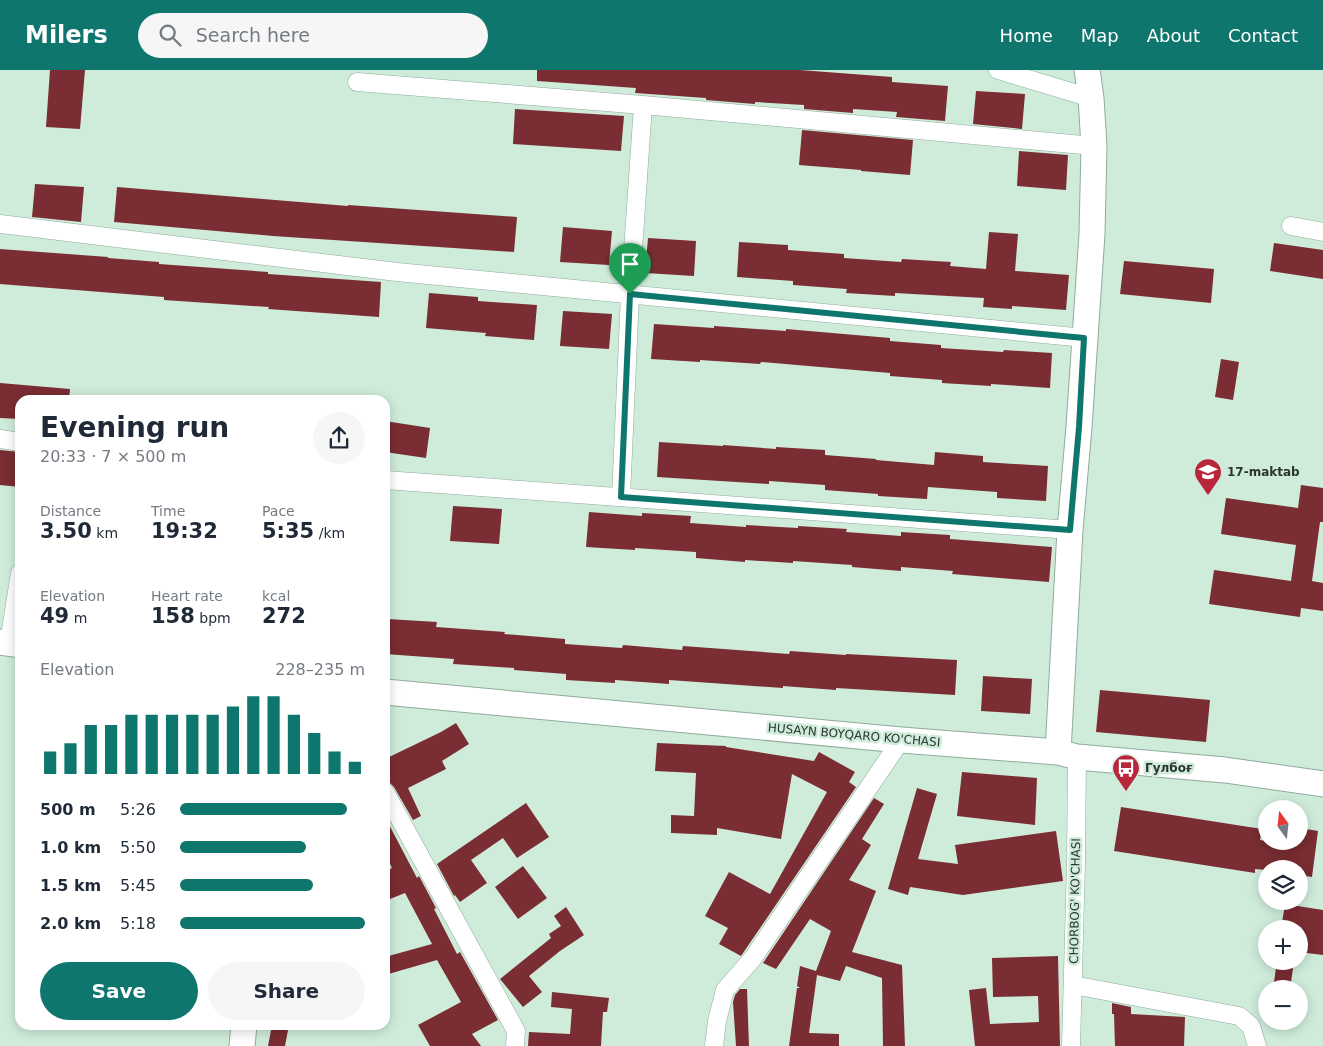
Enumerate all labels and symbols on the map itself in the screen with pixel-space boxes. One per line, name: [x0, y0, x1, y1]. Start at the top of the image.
pin: [609, 243, 651, 294]
school or university icon: 17-maktab: [1193, 457, 1223, 496]
place label: 17-maktab: [1227, 465, 1300, 479]
street label: HUSAYN BOYQARO KO'CHASI: [767, 720, 941, 750]
bus stop icon: Гулбоғ: [1111, 753, 1141, 792]
place label: Гулбоғ: [1145, 761, 1193, 775]
north arrow: [1258, 800, 1308, 850]
street label: СHORBOG' KO'CHASI: [1067, 838, 1083, 964]

